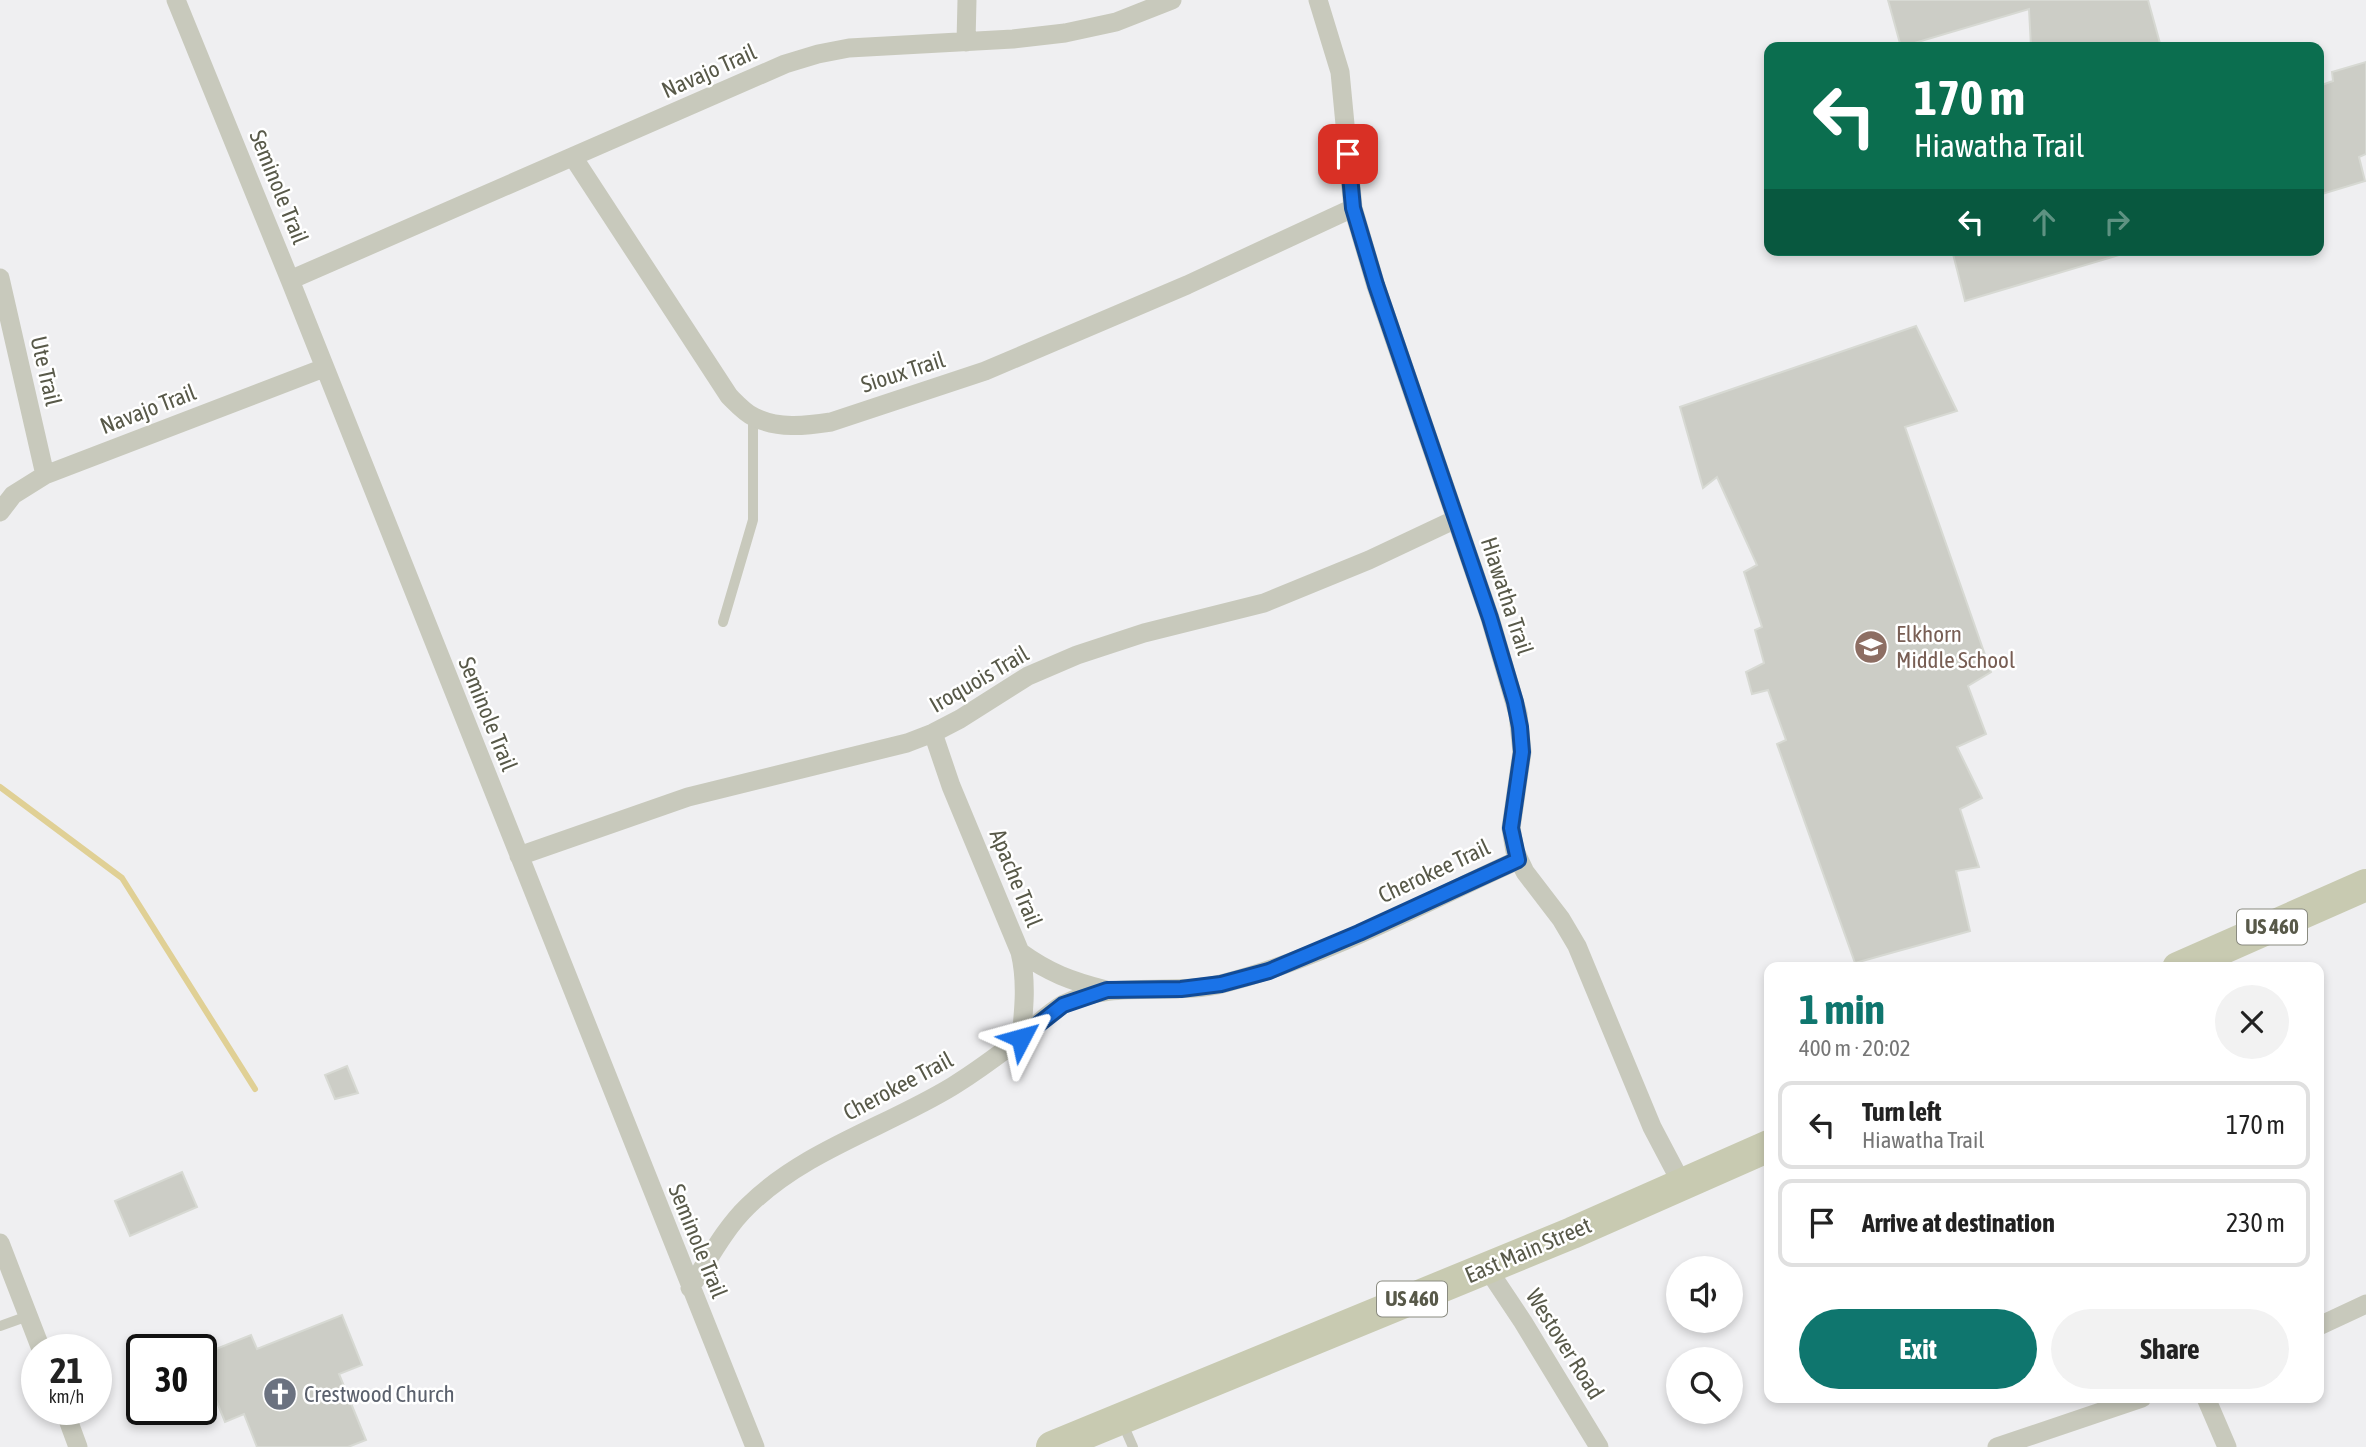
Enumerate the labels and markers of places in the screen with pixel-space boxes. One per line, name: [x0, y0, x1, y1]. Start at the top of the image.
pin: [1318, 124, 1378, 184]
place label: Elkhorn Middle School: [1896, 621, 2015, 673]
school or university icon: Elkhorn Middle School: [1852, 628, 1890, 666]
church icon: Crestwood Church: [261, 1375, 299, 1413]
place label: Crestwood Church: [304, 1381, 455, 1407]

